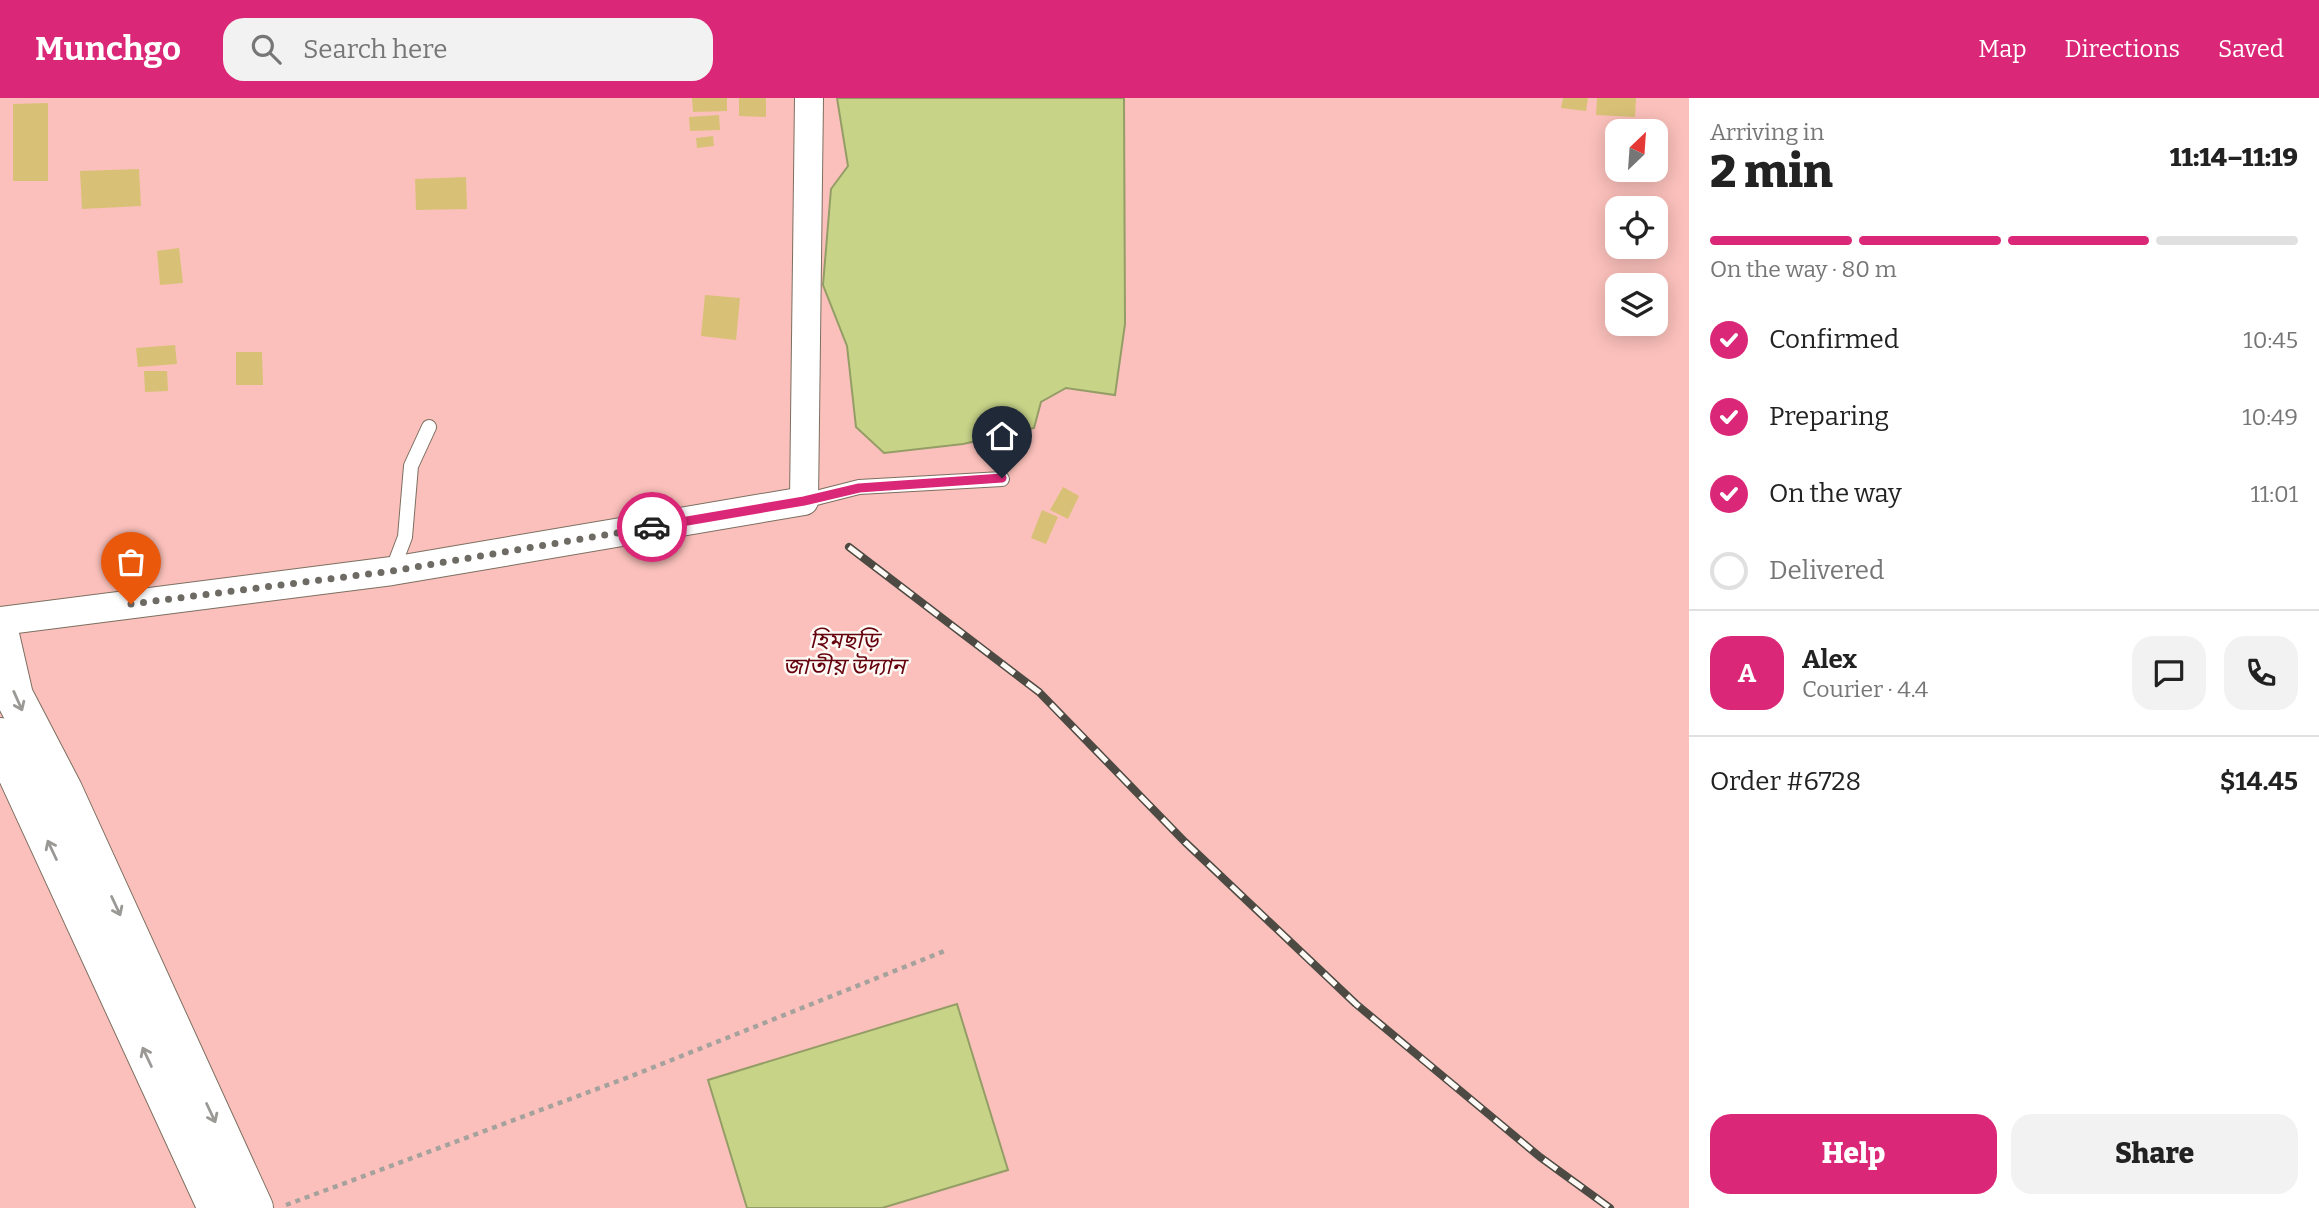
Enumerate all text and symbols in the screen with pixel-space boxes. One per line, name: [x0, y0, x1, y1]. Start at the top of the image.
search box: [223, 18, 713, 81]
text: Munchgo: [35, 29, 181, 69]
icon: search: [247, 30, 285, 68]
text: Search here: [303, 34, 447, 65]
text: Map: [1978, 35, 2027, 63]
text: Directions: [2065, 35, 2180, 63]
text: Saved: [2218, 35, 2284, 63]
text: Arriving in: [1710, 118, 1824, 146]
north arrow: [1605, 119, 1668, 182]
map controls: [1605, 119, 1668, 336]
text: 11:14–11:19: [2170, 142, 2298, 173]
text: 2 min: [1710, 144, 1833, 199]
button: locate: [1605, 196, 1668, 259]
text: On the way · 80 m: [1710, 255, 1897, 283]
button: layers: [1605, 273, 1668, 336]
icon: check: [1710, 321, 1748, 359]
text: Confirmed: [1769, 324, 1899, 355]
text: 10:45: [2243, 326, 2298, 354]
icon: check: [1710, 398, 1748, 436]
text: Preparing: [1769, 401, 1889, 432]
text: 10:49: [2242, 403, 2298, 431]
pin: [972, 406, 1032, 478]
icon: home: [983, 417, 1021, 455]
icon: check: [1710, 475, 1748, 513]
text: On the way: [1769, 478, 1902, 509]
text: 11:01: [2250, 480, 2298, 508]
courier: [617, 492, 687, 562]
icon: car: [633, 508, 671, 546]
pin: [101, 532, 161, 604]
icon: bag: [112, 543, 150, 581]
text: Delivered: [1769, 555, 1884, 586]
park label: হিমছড়ি জাতীয় উদ্যান: [783, 626, 909, 680]
button: chat: [2132, 636, 2206, 710]
button: phone: [2224, 636, 2298, 710]
text: Alex: [1802, 644, 1857, 675]
text: A: [1738, 658, 1756, 689]
text: Courier · 4.4: [1802, 675, 1928, 703]
one-way arrow: [12, 690, 25, 711]
text: Order #6728: [1710, 766, 1861, 797]
text: $14.45: [2220, 766, 2298, 797]
one-way arrow: [45, 840, 58, 861]
one-way arrow: [110, 895, 123, 916]
one-way arrow: [140, 1047, 153, 1068]
one-way arrow: [205, 1102, 218, 1123]
button: Help: [1710, 1114, 1997, 1194]
button: Share: [2011, 1114, 2298, 1194]

